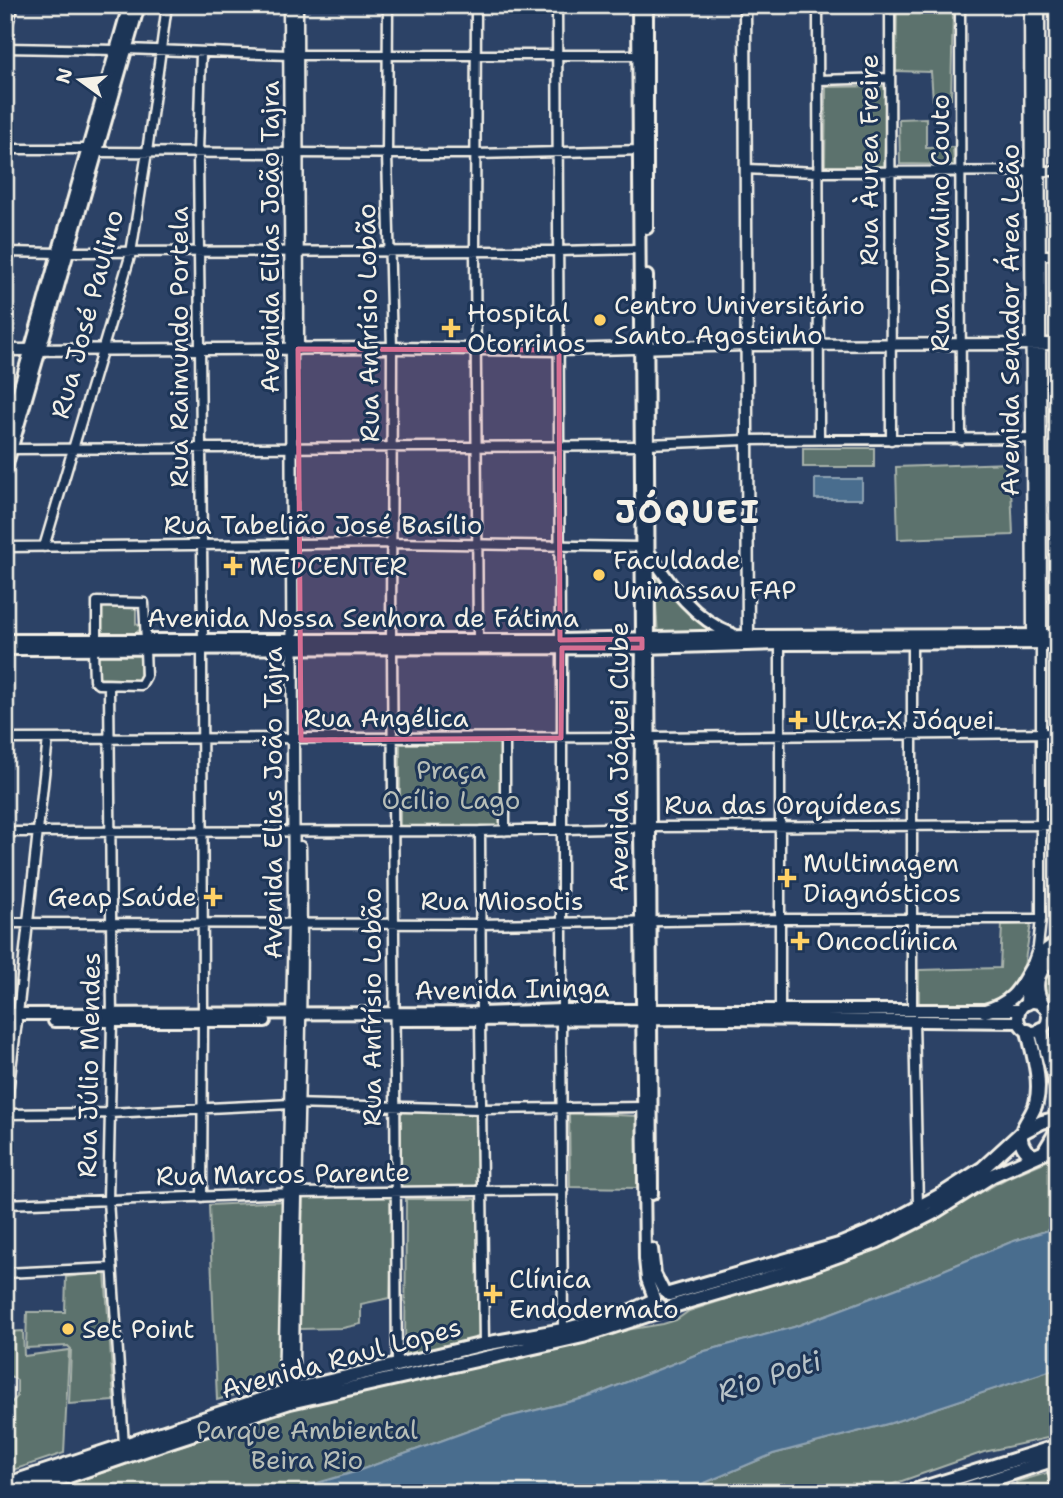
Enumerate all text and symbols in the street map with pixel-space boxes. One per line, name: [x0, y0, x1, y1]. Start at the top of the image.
north arrow: [46, 46, 116, 116]
street label: Rua Àurea Freire: [851, 54, 886, 266]
text: N: [50, 65, 78, 86]
street label: Avenida Elias João Tajra: [252, 81, 287, 393]
street label: Rua Durvalino Couto: [922, 94, 957, 352]
street label: Avenida Senador Área Leão: [992, 144, 1027, 496]
street label: Rua Anfrísio Lobão: [348, 203, 387, 443]
street label: Rua José Paulino: [42, 206, 131, 422]
street label: Rua Raimundo Portela: [161, 206, 196, 488]
place label: Centro Universitário Santo Agostinho: [614, 287, 865, 352]
place label: Hospital Otorrinos: [467, 295, 586, 360]
marker: Centro Universitário Santo Agostinho: [592, 312, 608, 328]
marker: Hospital Otorrinos: [441, 318, 461, 338]
district label: JÓQUEI: [615, 489, 761, 534]
street label: Rua Tabelião José Basílio: [163, 507, 483, 542]
place label: Faculdade Uninassau FAP: [613, 542, 796, 607]
place label: MEDCENTER: [249, 548, 407, 583]
marker: MEDCENTER: [223, 556, 243, 576]
marker: Faculdade Uninassau FAP: [591, 567, 607, 583]
street label: Avenida Nossa Senhora de Fátima: [147, 600, 579, 635]
street label: Avenida Jóquei Clube: [601, 622, 636, 892]
street label: Avenida Elias João Tajra: [255, 647, 290, 959]
street label: Rua Angélica: [303, 700, 469, 735]
place label: Ultra-X Jóquei: [814, 702, 994, 737]
marker: Ultra-X Jóquei: [788, 710, 808, 730]
park label: Praça Ocílio Lago: [382, 752, 520, 817]
street label: Rua das Orquídeas: [664, 787, 902, 822]
place label: Multimagem Diagnósticos: [803, 845, 961, 910]
marker: Multimagem Diagnósticos: [777, 868, 797, 888]
place label: Geap Saúde: [47, 879, 197, 914]
street label: Rua Miosotis: [420, 883, 584, 918]
marker: Geap Saúde: [203, 887, 223, 907]
street label: Rua Anfrísio Lobão: [354, 888, 389, 1127]
place label: Oncoclínica: [816, 923, 957, 958]
marker: Oncoclínica: [790, 931, 810, 951]
street label: Rua Júlio Mendes: [69, 952, 108, 1178]
street label: Avenida Ininga: [414, 969, 610, 1008]
street label: Rua Marcos Parente: [156, 1154, 410, 1193]
place label: Clínica Endodermato: [509, 1261, 679, 1326]
marker: Clínica Endodermato: [483, 1284, 503, 1304]
street label: Avenida Raul Lopes: [217, 1309, 465, 1406]
place label: Set Point: [82, 1311, 195, 1346]
marker: Set Point: [60, 1321, 76, 1337]
water label: Rio Poti: [712, 1341, 827, 1411]
park label: Parque Ambiental Beira Rio: [196, 1412, 418, 1477]

